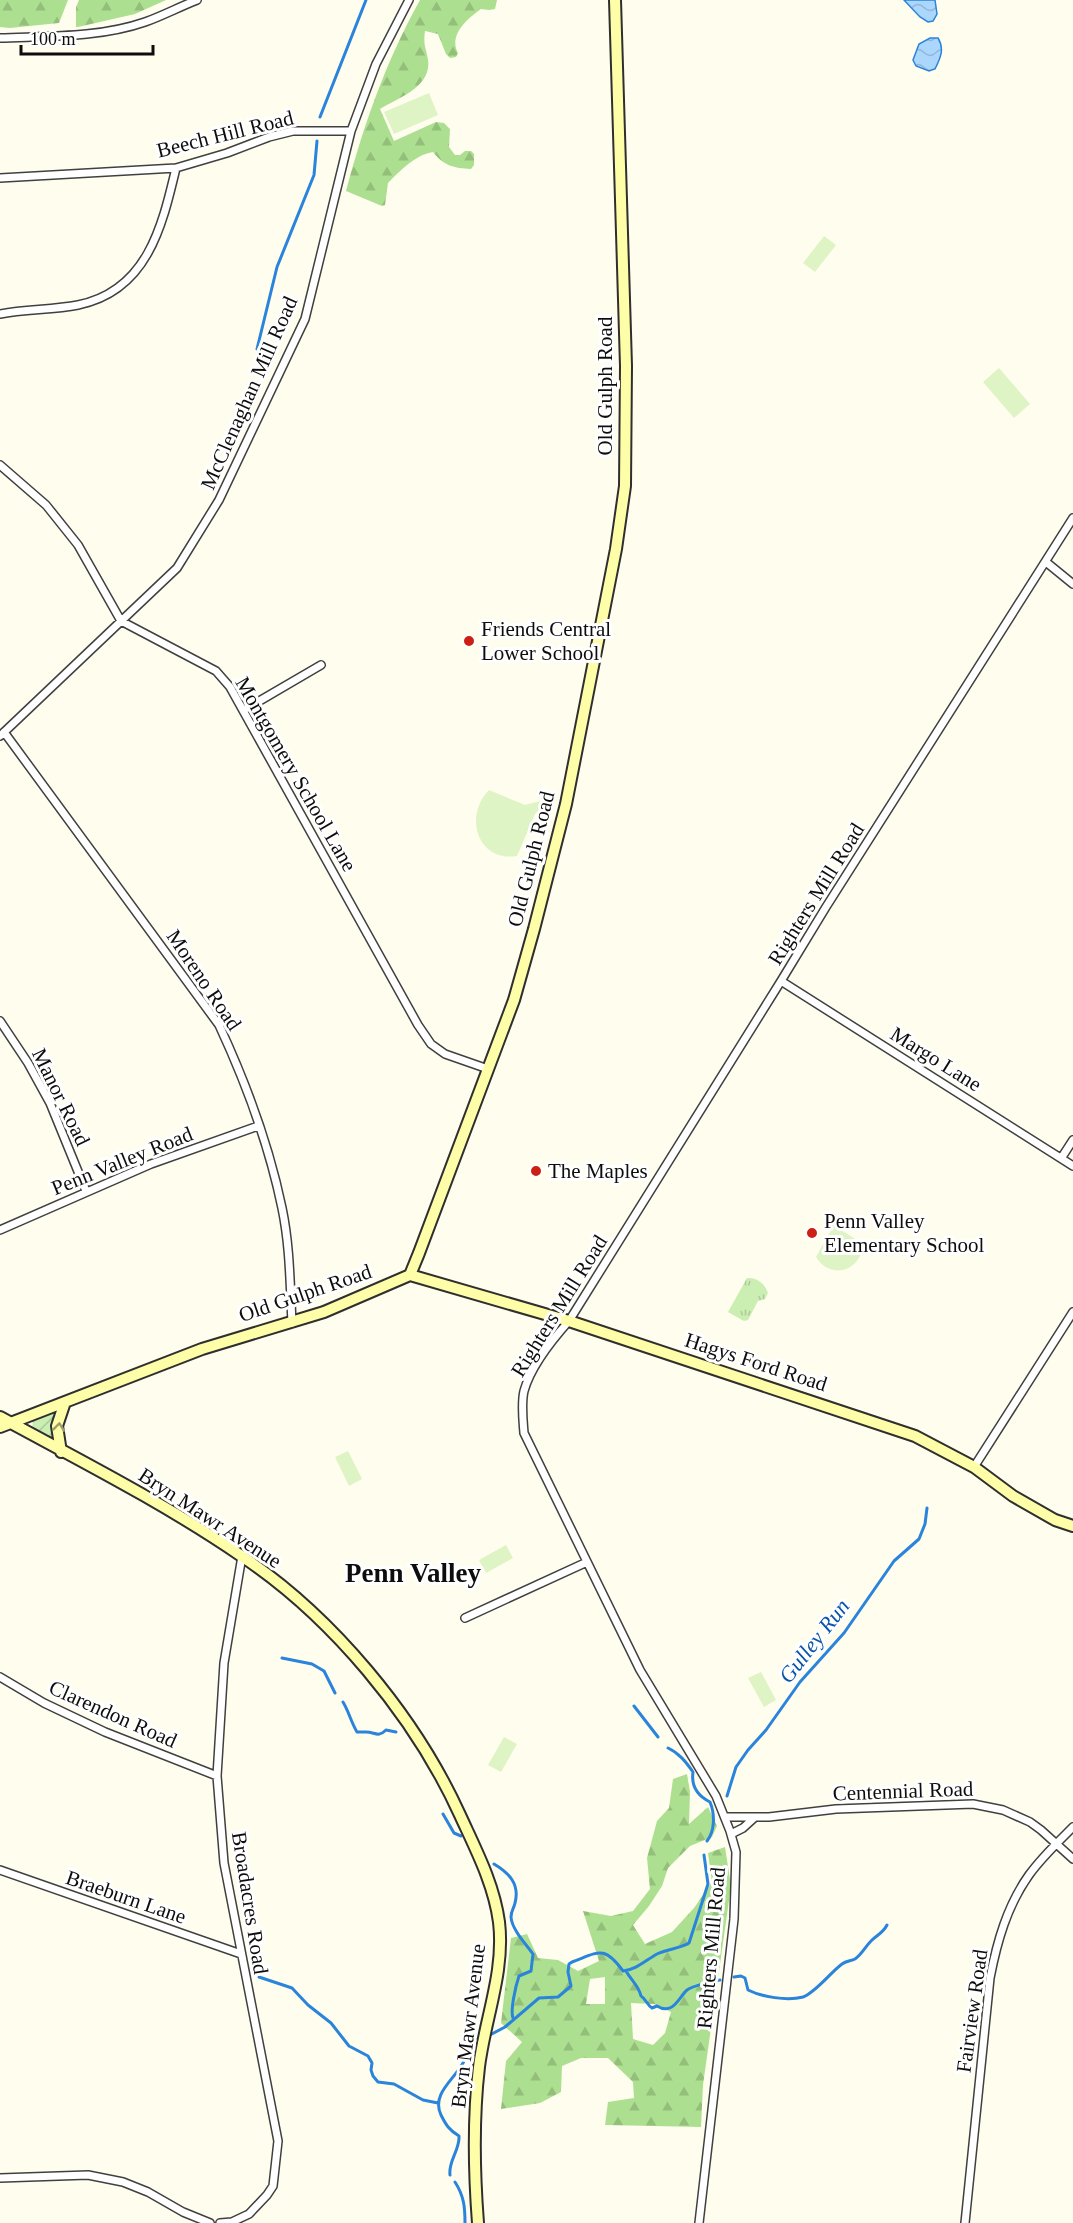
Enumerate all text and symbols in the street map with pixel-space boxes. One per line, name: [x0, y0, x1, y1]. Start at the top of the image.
scale bar: [21, 18, 153, 56]
text: 100 m: [30, 29, 76, 49]
street label: Beech Hill Road: [154, 105, 296, 163]
street label: McClenaghan Mill Road: [196, 292, 303, 493]
street label: Old Gulph Road: [593, 316, 617, 455]
place label: Friends Central Lower School: [481, 617, 611, 665]
marker: Friends Central Lower School: [462, 634, 476, 648]
street label: Montgomery School Lane: [230, 673, 362, 875]
street label: Old Gulph Road: [503, 788, 560, 929]
street label: Righters Mill Road: [763, 818, 869, 969]
street label: Moreno Road: [162, 925, 247, 1035]
street label: Margo Lane: [886, 1022, 986, 1096]
street label: Manor Road: [27, 1044, 95, 1150]
street label: Penn Valley Road: [48, 1122, 197, 1200]
place label: The Maples: [548, 1159, 648, 1183]
marker: The Maples: [529, 1164, 543, 1178]
place label: Penn Valley Elementary School: [824, 1209, 985, 1257]
marker: Penn Valley Elementary School: [805, 1226, 819, 1240]
street label: Righters Mill Road: [506, 1230, 612, 1381]
street label: Old Gulph Road: [235, 1259, 375, 1327]
street label: Hagys Ford Road: [682, 1328, 831, 1396]
one-way arrow: [52, 1422, 65, 1431]
street label: Bryn Mawr Avenue: [134, 1463, 286, 1573]
district label: Penn Valley: [345, 1558, 481, 1588]
water label: Gulley Run: [773, 1594, 855, 1688]
street label: Clarendon Road: [46, 1675, 181, 1753]
street label: Centennial Road: [832, 1777, 974, 1805]
street label: Broadacres Road: [227, 1830, 273, 1976]
street label: Braeburn Lane: [63, 1865, 189, 1929]
street label: Righters Mill Road: [692, 1866, 730, 2030]
street label: Bryn Mawr Avenue: [446, 1943, 490, 2109]
street label: Fairview Road: [951, 1947, 993, 2074]

